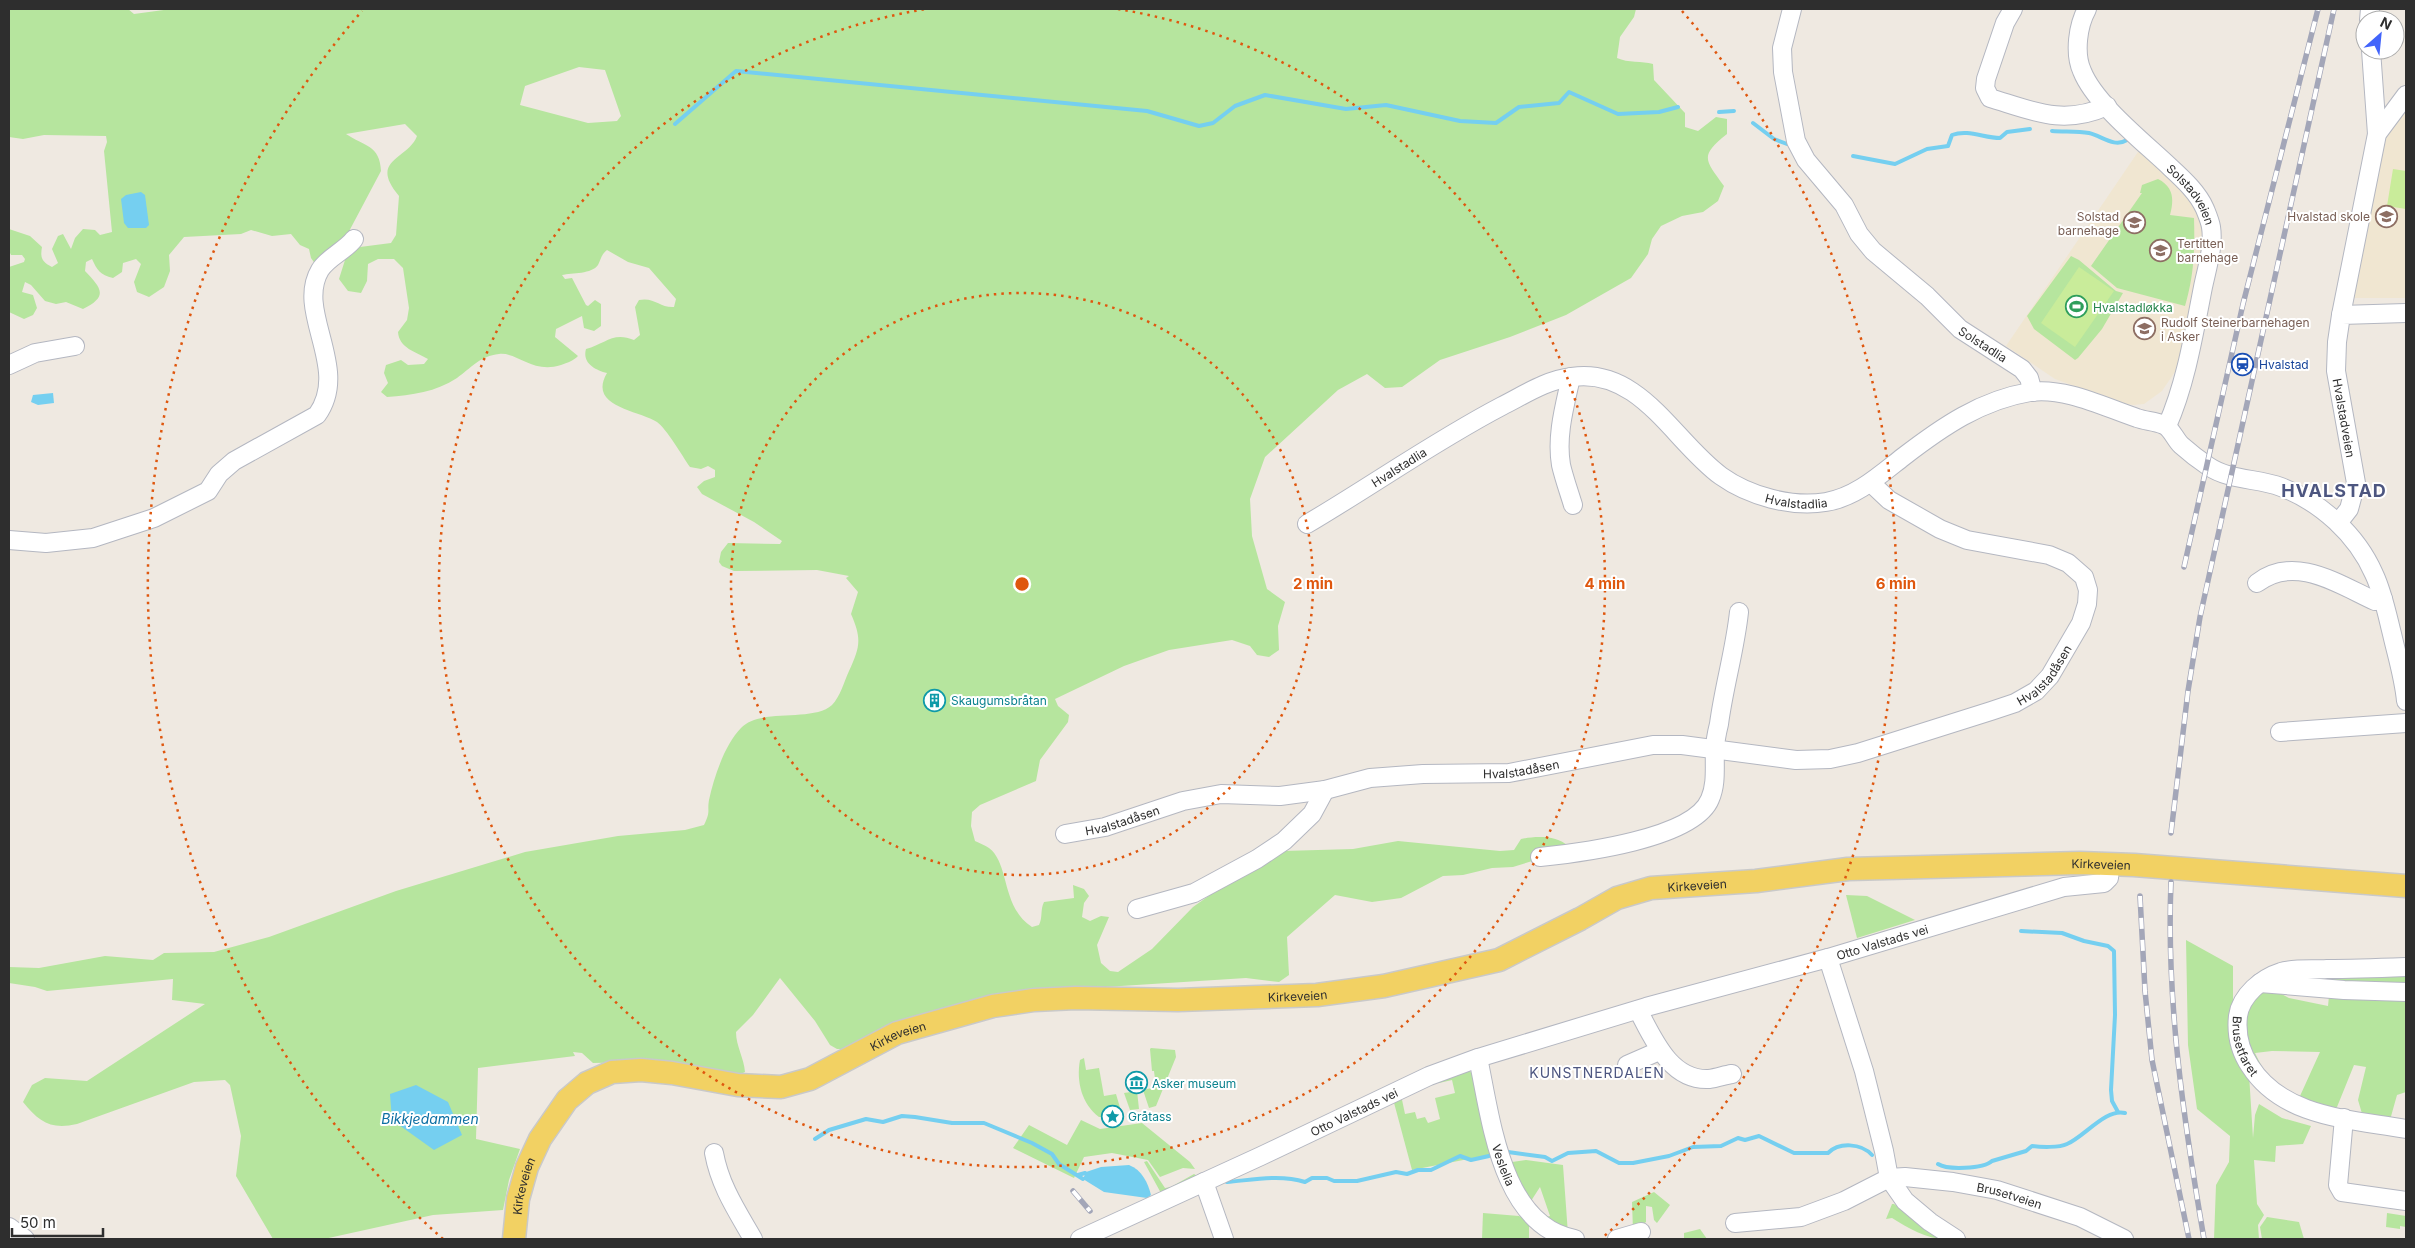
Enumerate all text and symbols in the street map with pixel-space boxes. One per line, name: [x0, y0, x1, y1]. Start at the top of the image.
north arrow: [2355, 10, 2405, 60]
text: N: [2378, 13, 2395, 33]
street label: Solstadveien: [2164, 160, 2218, 227]
school or university icon: Hvalstad skole: [2374, 204, 2398, 228]
place label: Solstad barnehage: [2058, 209, 2119, 238]
place label: Hvalstad skole: [2287, 209, 2370, 224]
school or university icon: Solstad barnehage: [2123, 211, 2147, 235]
place label: Tertitten barnehage: [2177, 236, 2238, 265]
school or university icon: Tertitten barnehage: [2149, 238, 2173, 262]
sports icon: Hvalstadløkka: [2065, 295, 2089, 319]
place label: Hvalstadløkka: [2093, 300, 2173, 315]
place label: Rudolf Steinerbarnehagen i Asker: [2161, 315, 2310, 344]
school or university icon: Rudolf Steinerbarnehagen i Asker: [2133, 317, 2157, 341]
street label: Solstadlia: [1956, 323, 2010, 365]
station icon: Hvalstad: [2231, 352, 2255, 376]
place label: Hvalstad: [2259, 357, 2309, 372]
street label: Hvalstadveien: [2330, 377, 2358, 459]
street label: Hvalstadlia: [1368, 444, 1429, 490]
district label: HVALSTAD: [2281, 480, 2387, 501]
street label: Hvalstadlia: [1764, 490, 1828, 511]
text: 2 min: [1293, 574, 1333, 593]
text: 4 min: [1585, 574, 1625, 593]
text: 6 min: [1876, 574, 1916, 593]
centre of rings: [1013, 575, 1031, 593]
street label: Hvalstadåsen: [2014, 642, 2074, 708]
building icon: Skaugumsbråtan: [923, 688, 947, 712]
place label: Skaugumsbråtan: [951, 693, 1047, 708]
street label: Hvalstadåsen: [1483, 756, 1560, 781]
street label: Hvalstadåsen: [1084, 802, 1161, 838]
street label: Kirkeveien: [2071, 855, 2131, 872]
street label: Kirkeveien: [1667, 875, 1727, 894]
street label: Otto Valstads vei: [1834, 921, 1930, 963]
street label: Kirkeveien: [1268, 986, 1328, 1004]
street label: Brusetfaret: [2230, 1015, 2262, 1079]
street label: Kirkeveien: [867, 1018, 928, 1054]
district label: KUNSTNERDALEN: [1529, 1064, 1665, 1081]
museum icon: Asker museum: [1124, 1071, 1148, 1095]
place label: Asker museum: [1152, 1076, 1236, 1091]
street label: Otto Valstads vei: [1308, 1085, 1400, 1139]
place icon: Gråtass: [1100, 1104, 1124, 1128]
place label: Gråtass: [1128, 1109, 1172, 1124]
water label: Bikkjedammen: [381, 1110, 479, 1127]
street label: Veslelia: [1489, 1142, 1518, 1188]
street label: Kirkeveien: [509, 1154, 538, 1216]
street label: Brusetveien: [1976, 1179, 2044, 1212]
scale bar: [12, 1206, 104, 1238]
text: 50 m: [20, 1213, 56, 1232]

